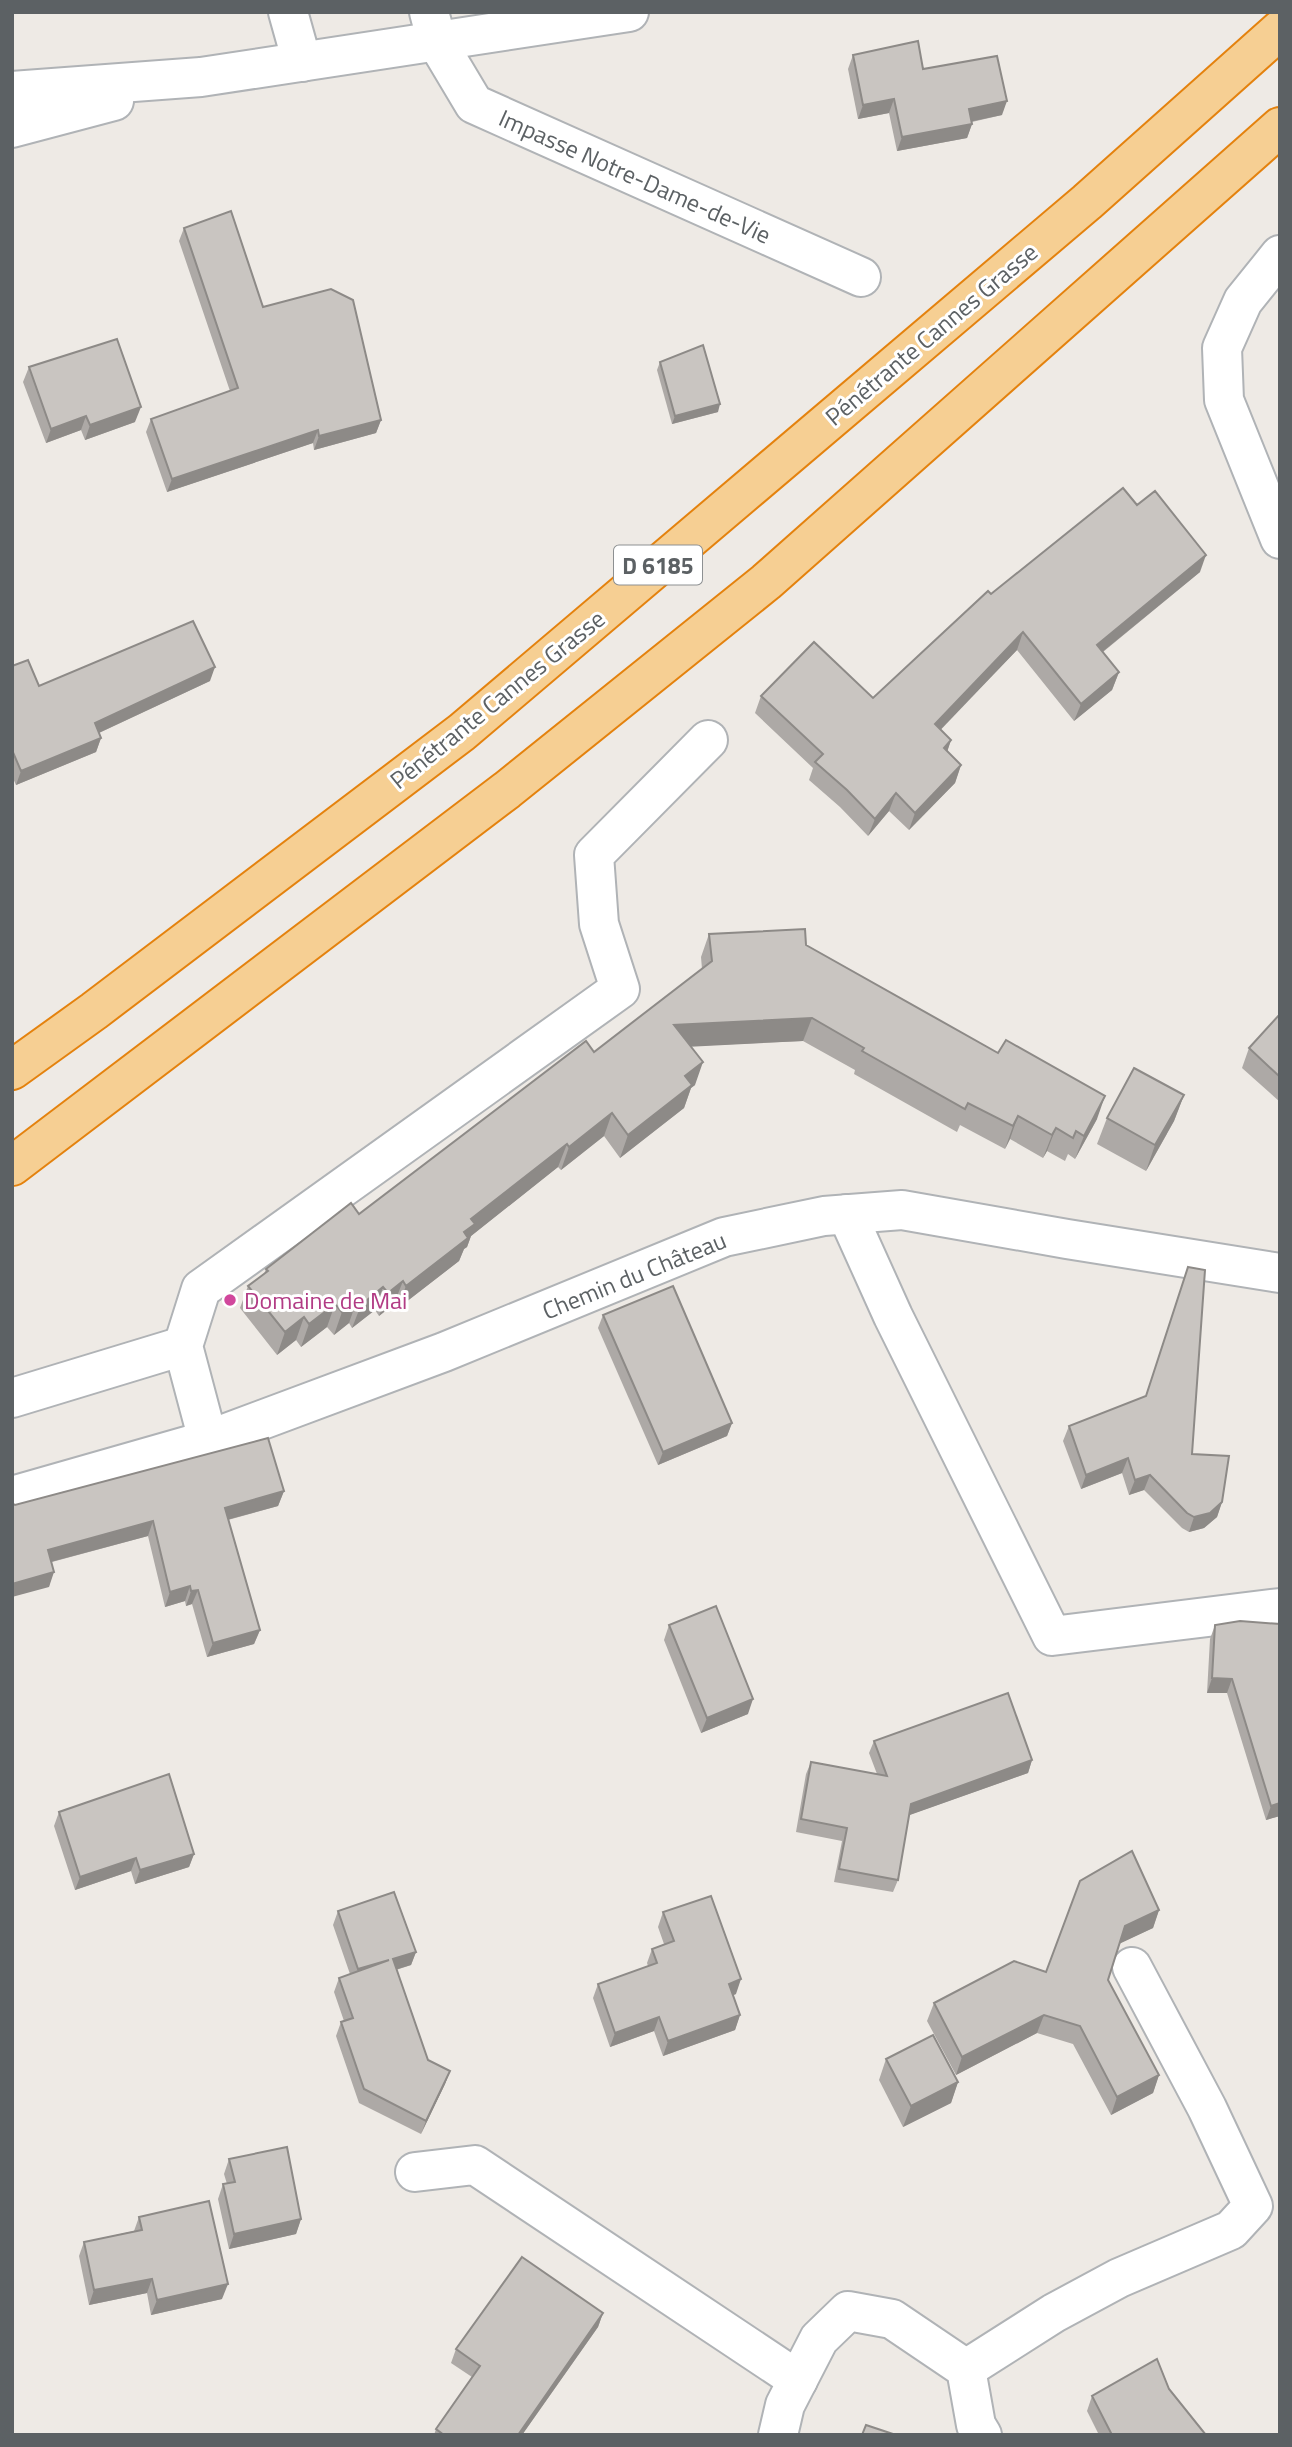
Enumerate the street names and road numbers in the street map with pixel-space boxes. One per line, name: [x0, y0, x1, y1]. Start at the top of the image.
street label: Impasse Notre-Dame-de-Vie: [493, 100, 777, 252]
street label: Pénétrante Cannes Grasse: [817, 234, 1045, 434]
road number: D 6185: [614, 545, 702, 584]
street label: Pénétrante Cannes Grasse: [382, 601, 612, 797]
street label: Chemin du Château: [537, 1222, 731, 1328]

